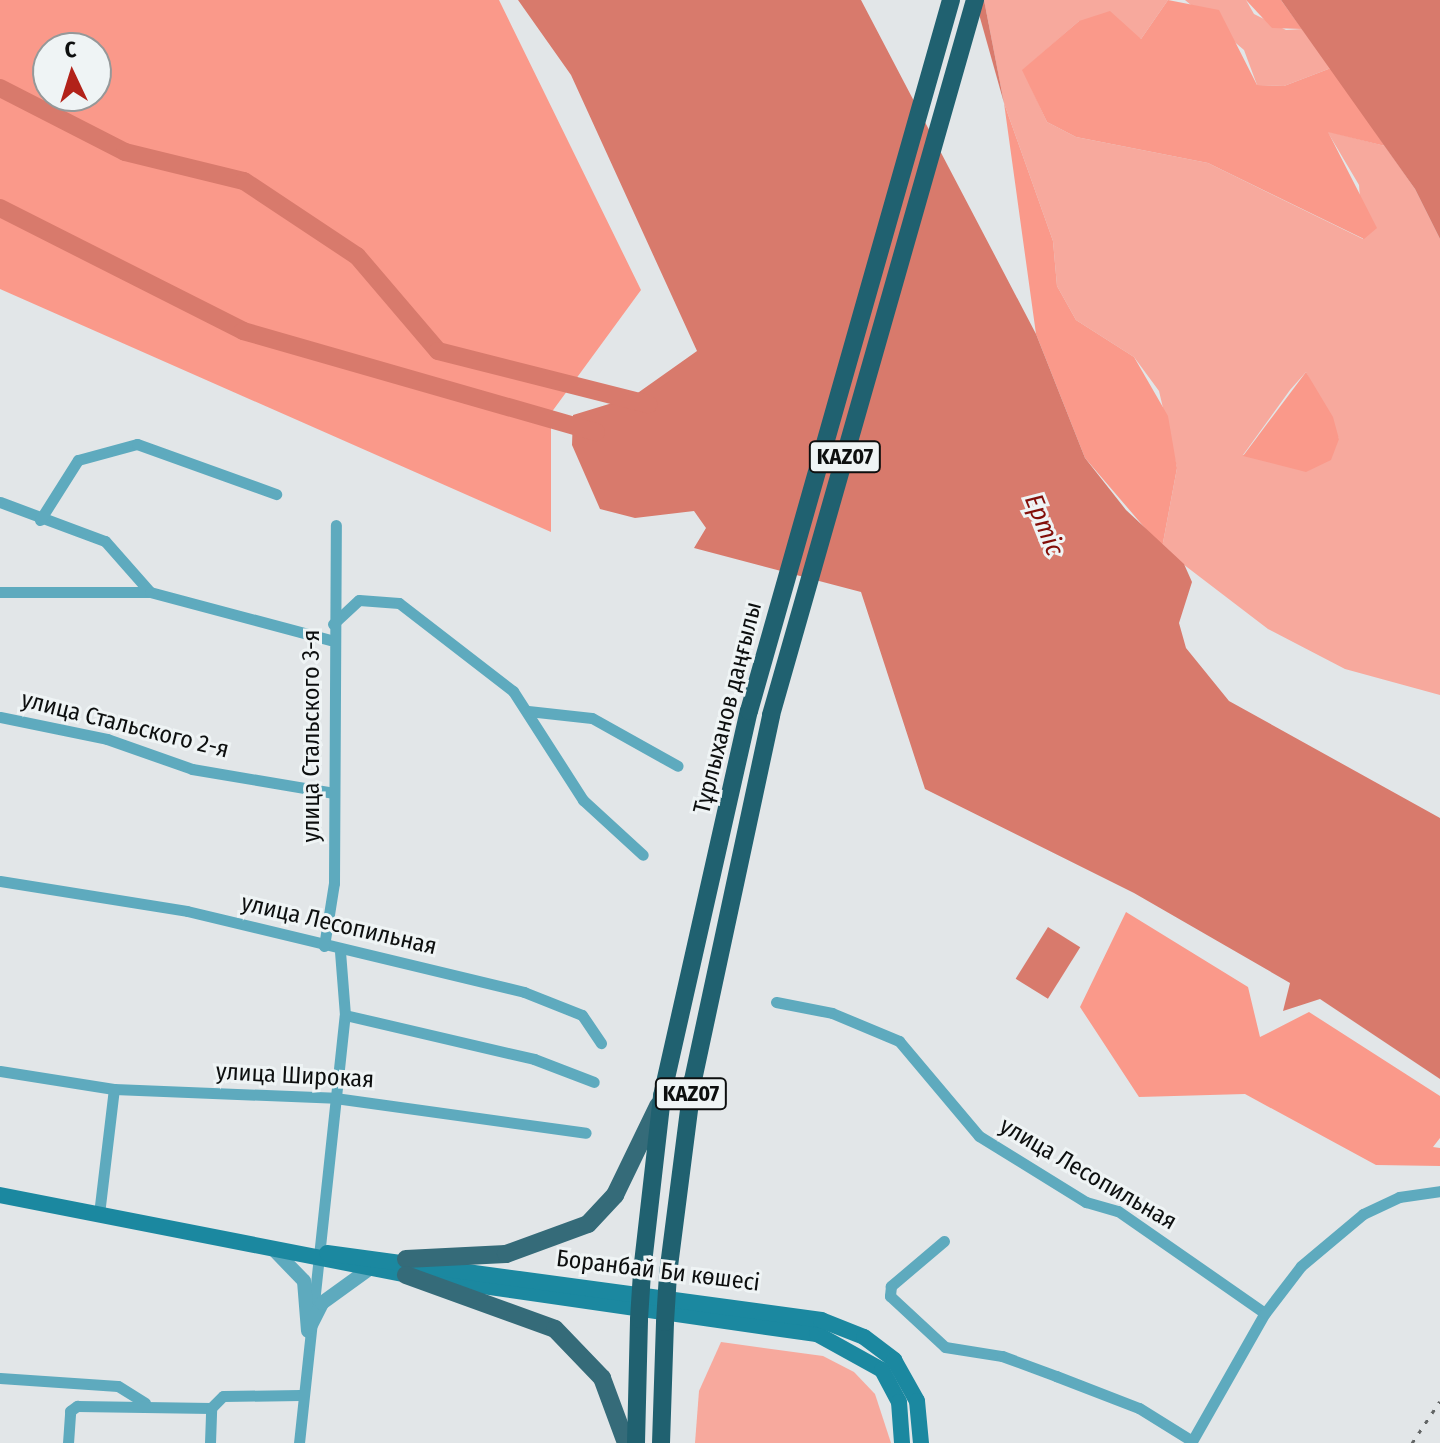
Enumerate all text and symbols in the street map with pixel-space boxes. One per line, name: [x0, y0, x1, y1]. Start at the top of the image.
north arrow: [32, 32, 112, 112]
text: С: [64, 36, 77, 63]
road number: KAZ07: [807, 439, 883, 475]
water label: Ертіс: [1018, 490, 1070, 560]
street label: Тұрлыханов даңғылы: [688, 599, 768, 817]
street label: улица Стальского 3-я: [298, 630, 326, 842]
street label: улица Стальского 2-я: [18, 685, 232, 765]
street label: улица Лесопильная: [238, 889, 440, 961]
street label: улица Широкая: [215, 1057, 375, 1095]
road number: KAZ07: [653, 1076, 729, 1112]
street label: улица Лесопильная: [994, 1112, 1182, 1236]
street label: Боранбай Би көшесі: [555, 1244, 761, 1298]

